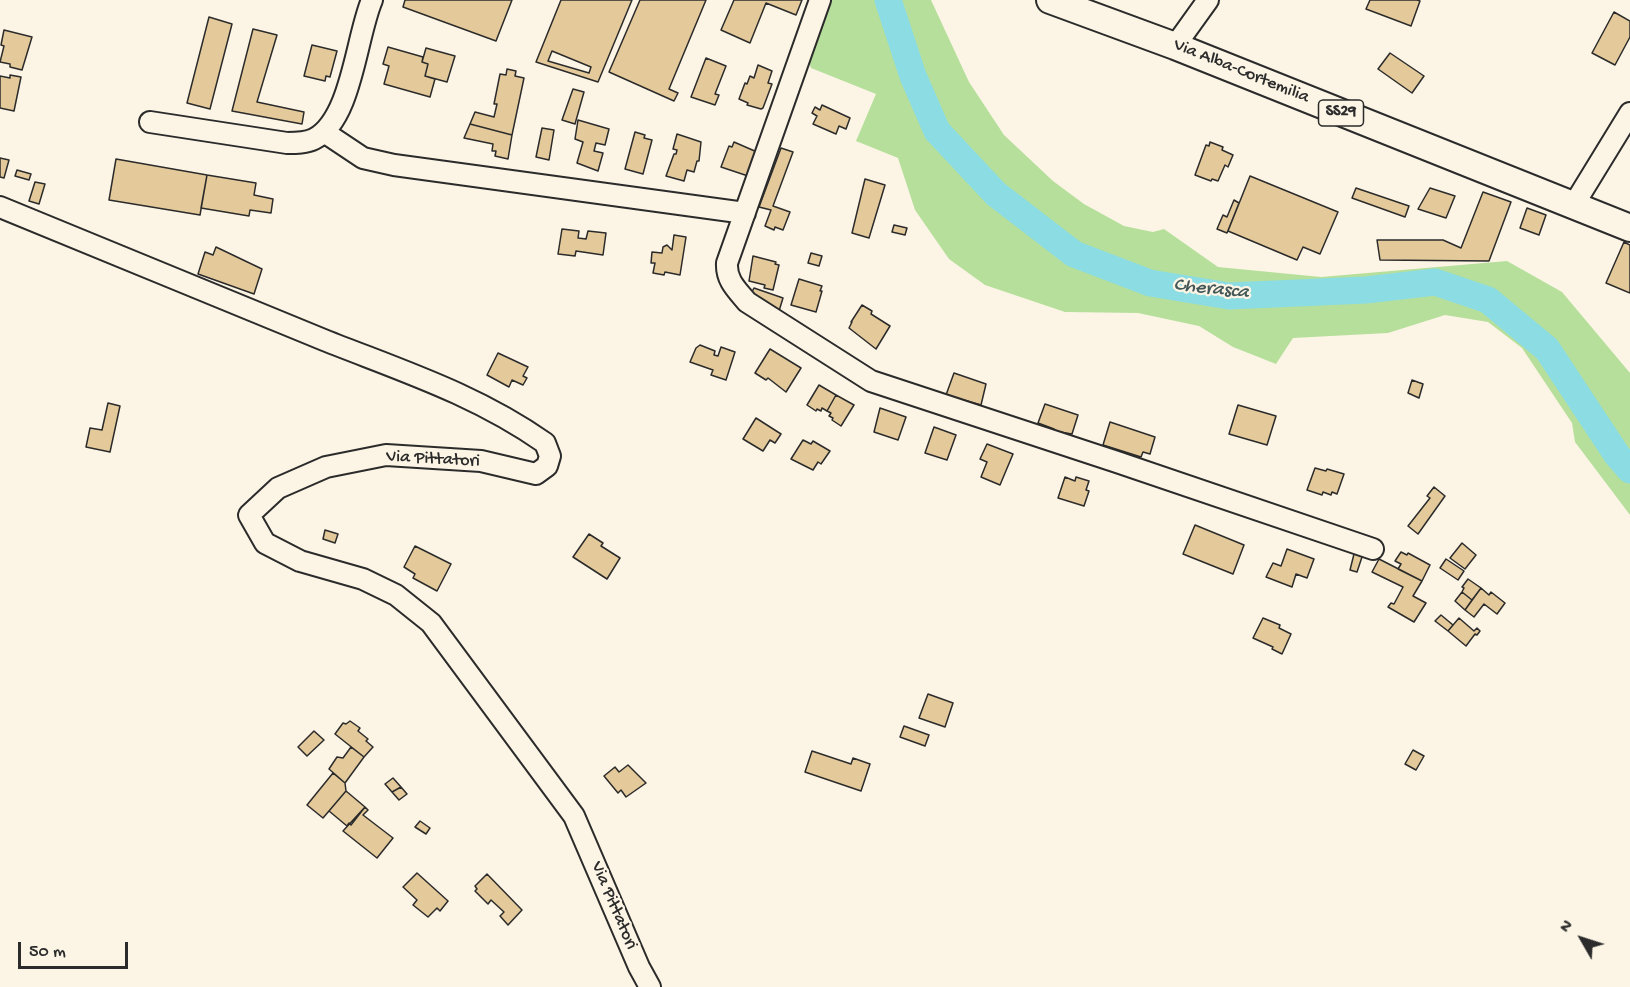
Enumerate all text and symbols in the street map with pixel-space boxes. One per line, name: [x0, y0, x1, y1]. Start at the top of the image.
street label: Via Alba-Cortemilia: [1170, 35, 1312, 109]
road number: SS29: [1318, 100, 1364, 126]
water label: Cherasca: [1172, 274, 1250, 306]
street label: Via Pittatori: [386, 447, 480, 473]
street label: Via Pittatori: [585, 859, 641, 953]
north arrow: [1552, 909, 1612, 969]
text: N: [1557, 917, 1578, 937]
scale bar: [21, 930, 130, 968]
text: 50 m: [29, 942, 66, 963]

